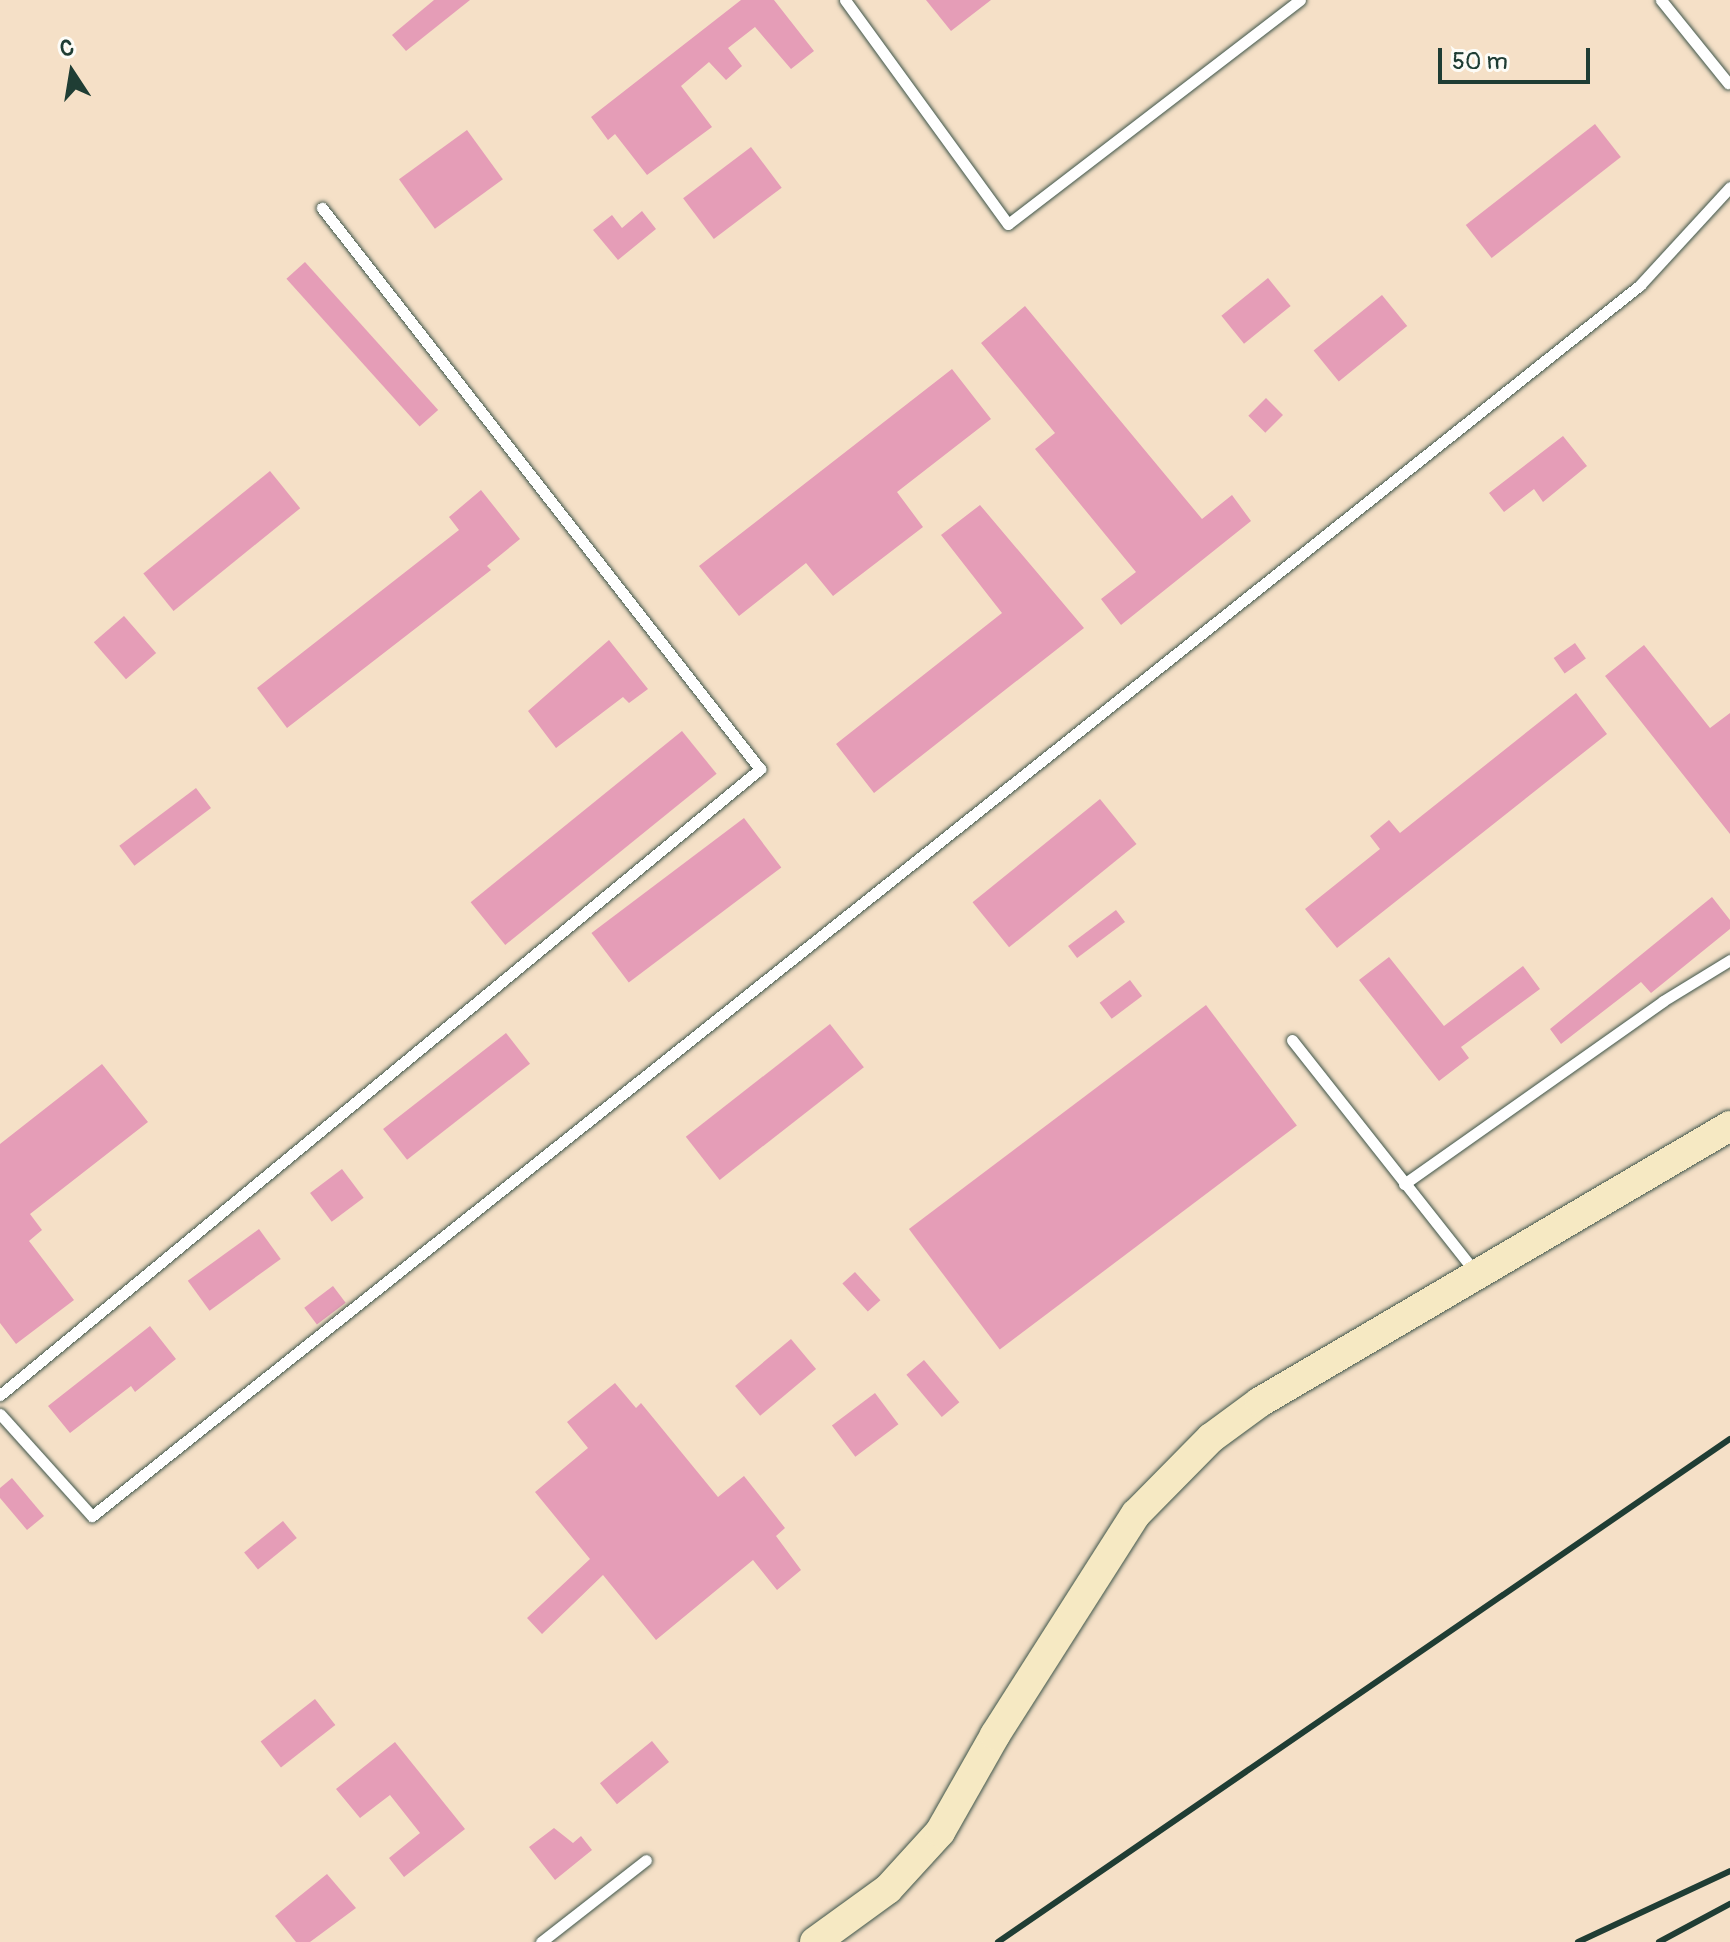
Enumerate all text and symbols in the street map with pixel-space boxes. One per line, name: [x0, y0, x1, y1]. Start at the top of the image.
north arrow: [32, 32, 112, 112]
scale bar: [1442, 32, 1594, 82]
text: С: [57, 33, 77, 64]
text: 50 m: [1452, 47, 1508, 76]

